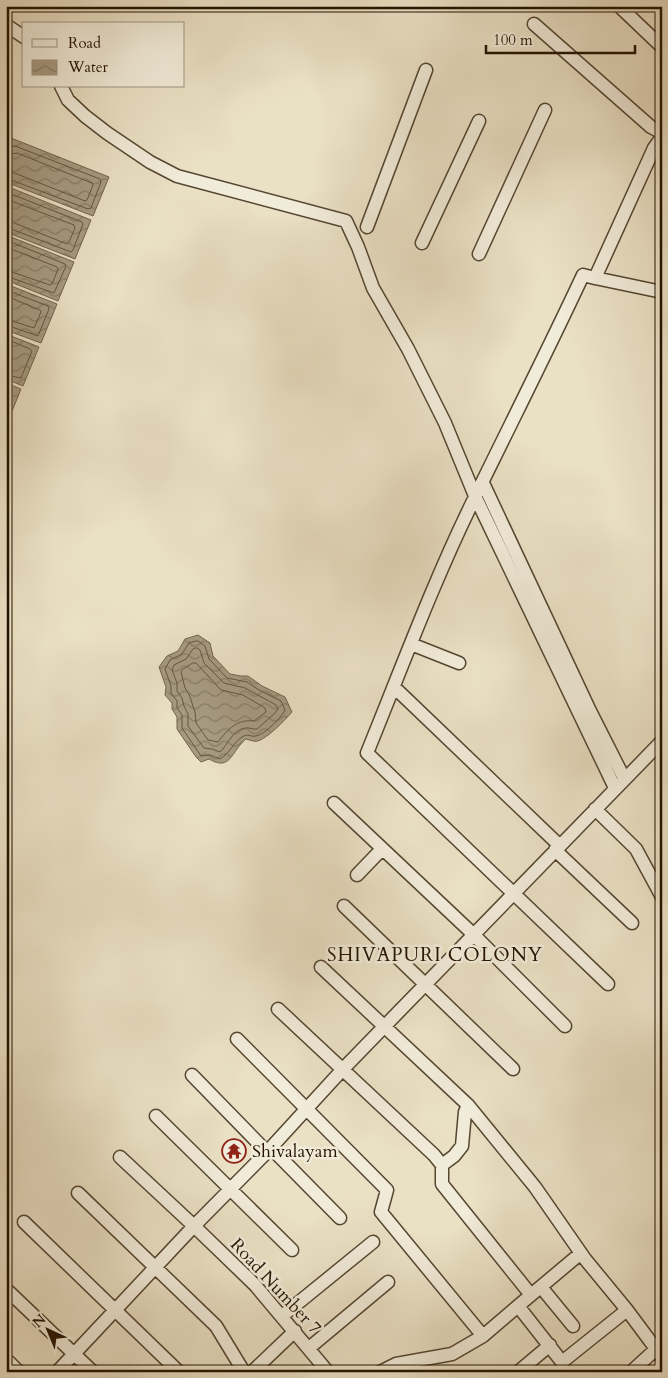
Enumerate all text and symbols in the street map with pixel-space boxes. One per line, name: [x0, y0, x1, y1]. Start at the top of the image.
legend: [22, 22, 185, 88]
scale bar: [486, 22, 634, 54]
text: 100 m: [493, 30, 533, 50]
text: Road: [68, 33, 101, 53]
text: Water: [67, 57, 109, 77]
district label: SHIVAPURI COLONY: [327, 942, 543, 968]
temple icon: Shivalayam: [221, 1138, 247, 1164]
place label: Shivalayam: [252, 1139, 338, 1164]
street label: Road Number 7: [224, 1233, 327, 1340]
north arrow: [22, 1306, 72, 1356]
text: N: [28, 1310, 50, 1332]

